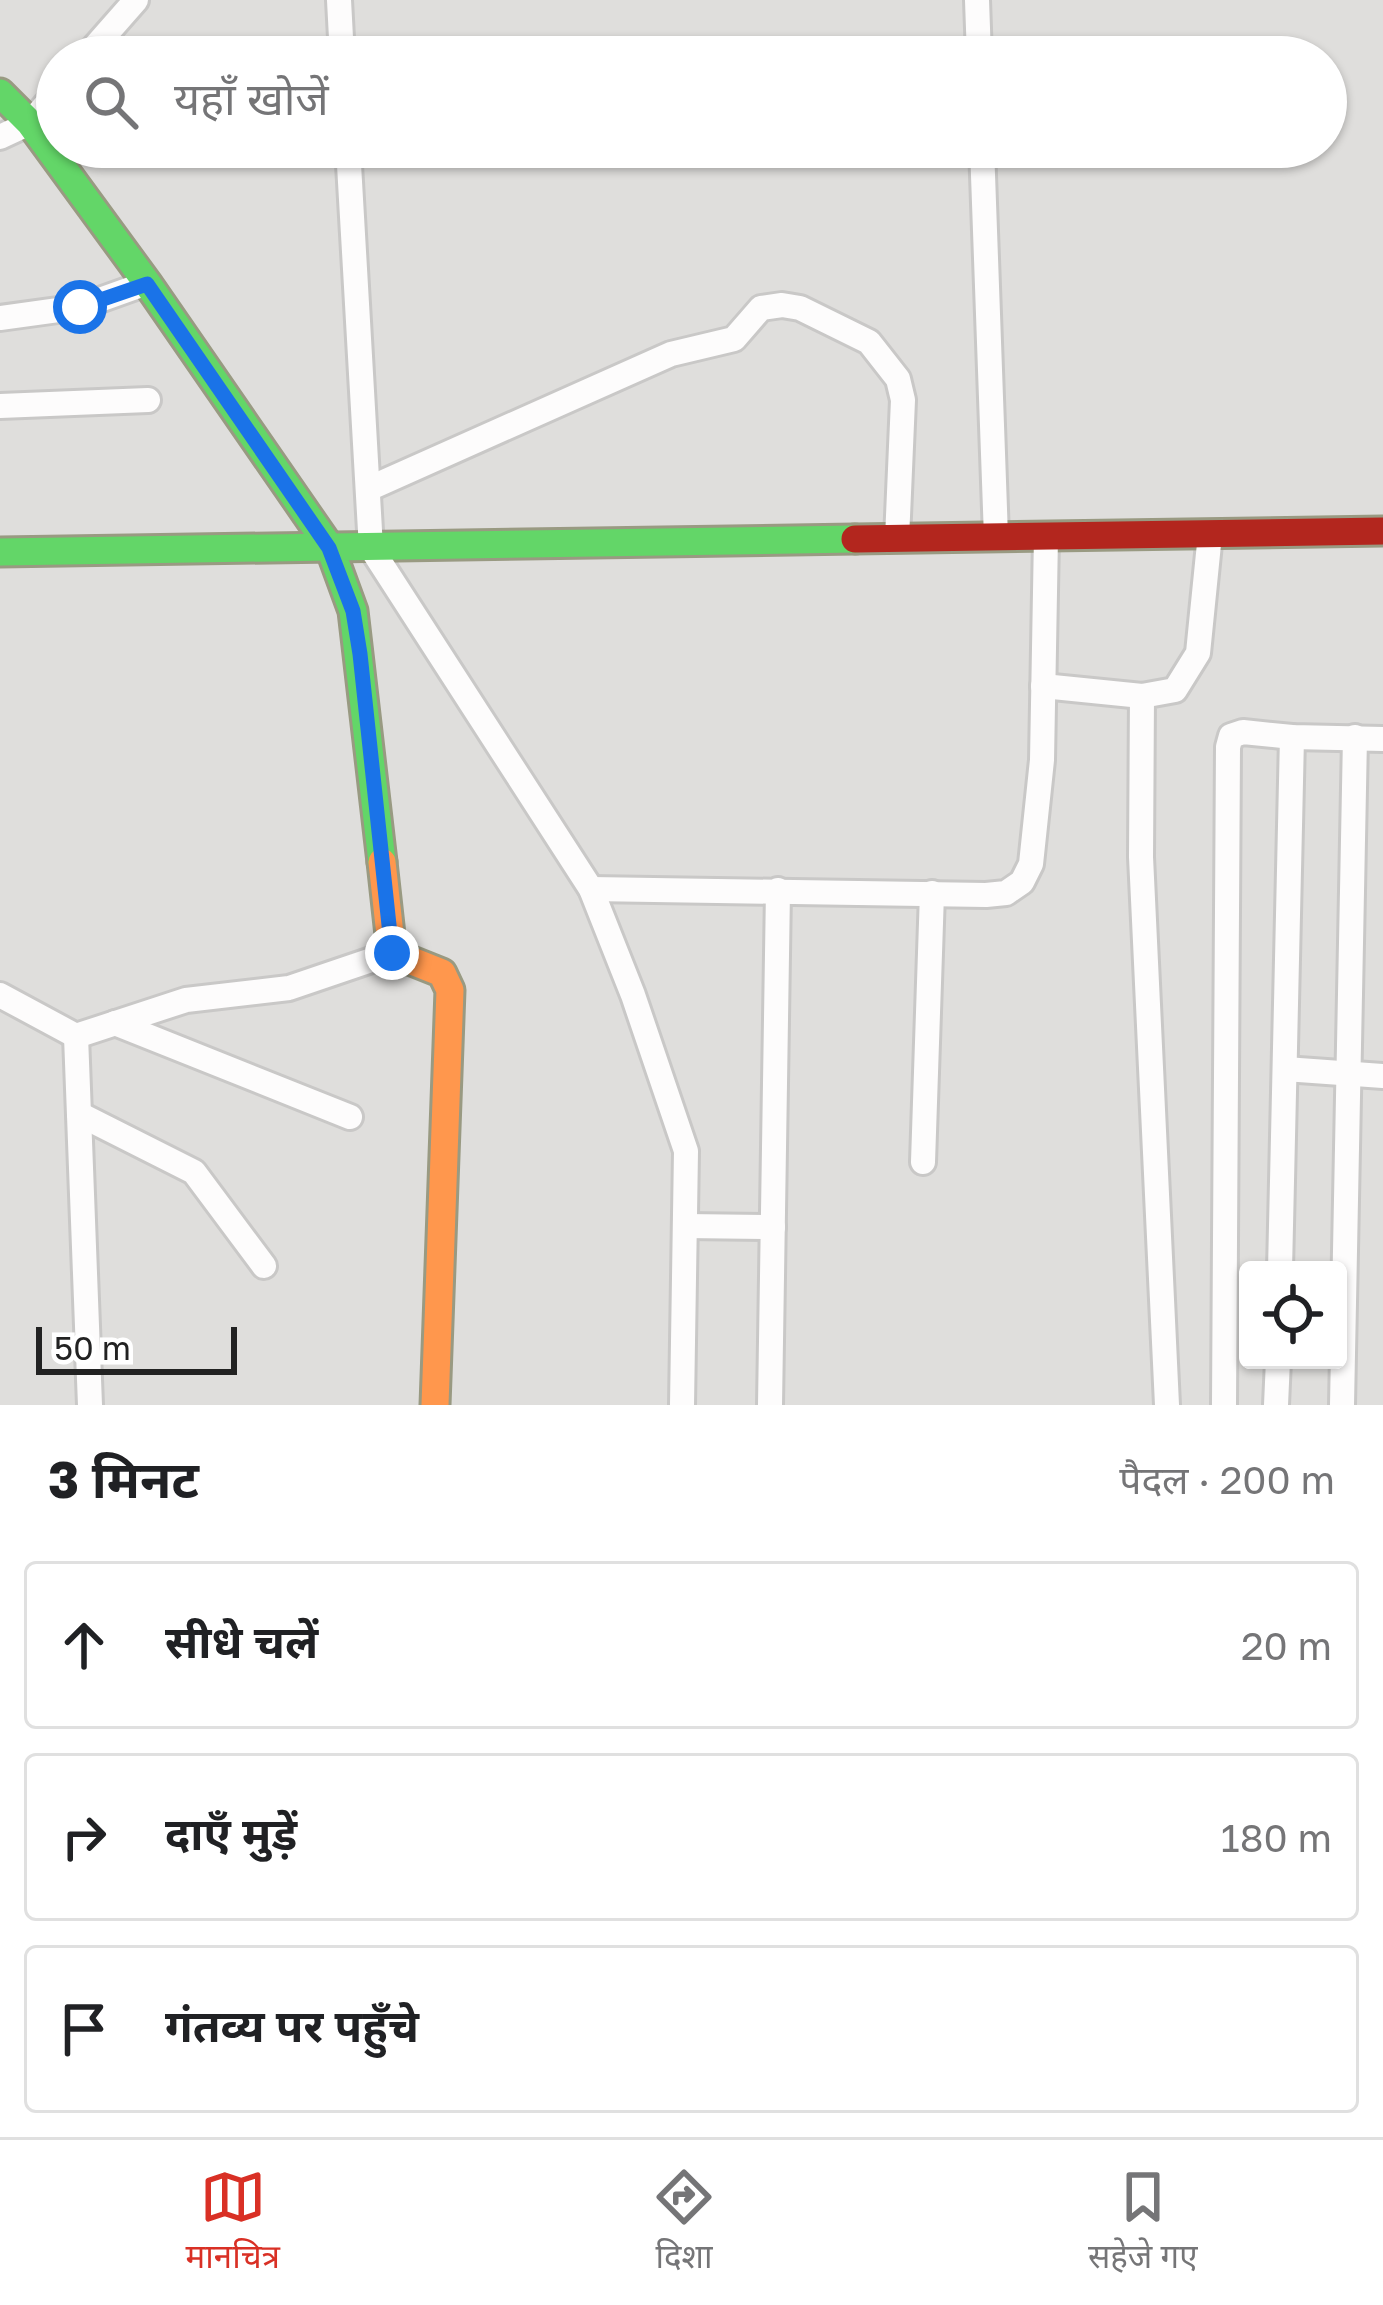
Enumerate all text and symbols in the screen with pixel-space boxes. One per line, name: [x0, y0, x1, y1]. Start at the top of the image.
search box: [36, 36, 1347, 168]
icon: search: [78, 69, 144, 135]
text: यहाँ खोजें: [174, 71, 329, 125]
route start: [53, 280, 107, 334]
route end: [365, 926, 419, 980]
map controls: [1239, 1261, 1347, 1369]
button: locate: [1239, 1261, 1347, 1369]
scale bar: [36, 1321, 237, 1374]
text: 50 m: [54, 1328, 131, 1367]
text: 3 मिनट: [48, 1448, 199, 1509]
text: पैदल · 200 m: [1119, 1456, 1335, 1503]
icon: ahead: [51, 1612, 117, 1678]
text: सीधे चलें: [165, 1614, 318, 1668]
text: 20 m: [1241, 1622, 1332, 1669]
icon: right: [51, 1804, 117, 1870]
text: दाएँ मुड़ें: [165, 1806, 297, 1860]
text: 180 m: [1221, 1814, 1332, 1861]
icon: arrive: [51, 1996, 117, 2062]
text: गंतव्य पर पहुँचे: [165, 1998, 419, 2052]
tab: मानचित्र: [186, 2164, 280, 2281]
tab: दिशा: [651, 2164, 717, 2281]
tab: सहेजे गए: [1088, 2164, 1197, 2281]

